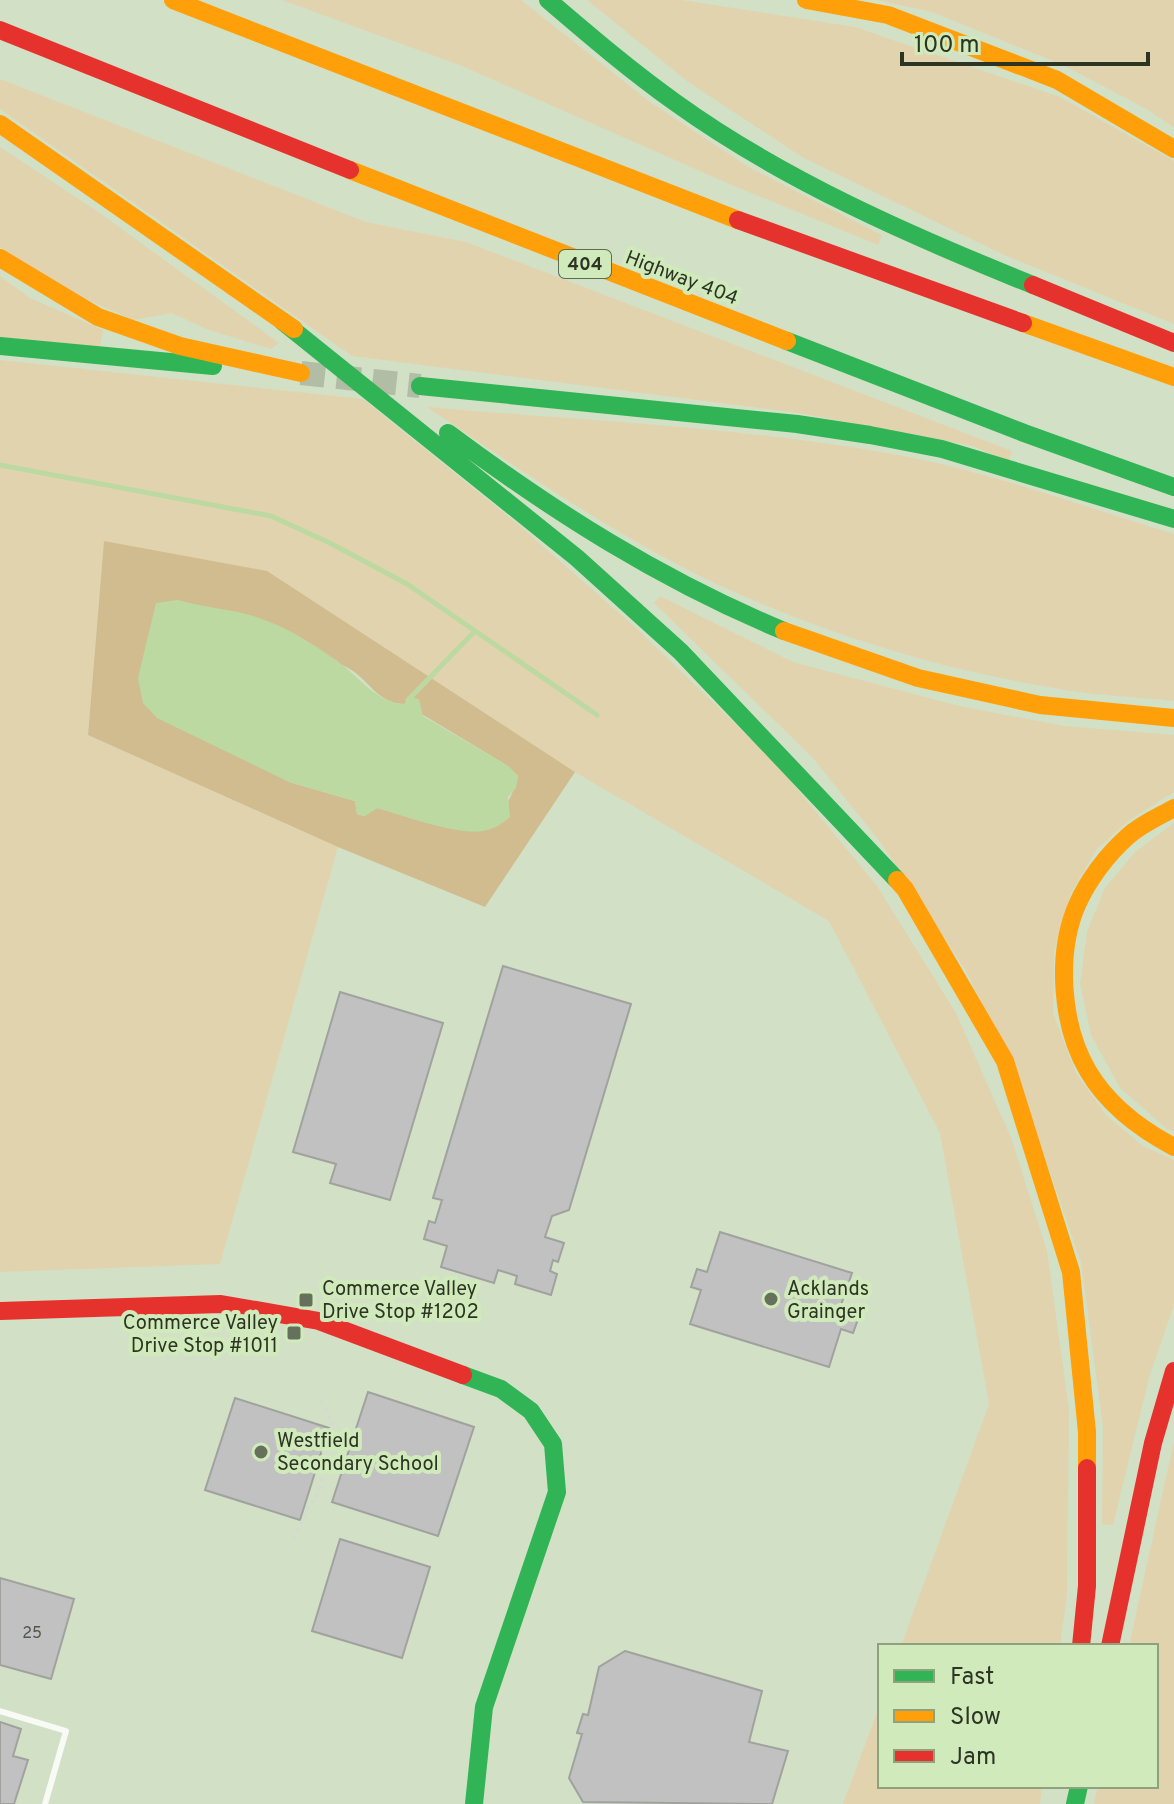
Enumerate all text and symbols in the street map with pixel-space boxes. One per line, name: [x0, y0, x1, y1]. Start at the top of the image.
scale bar: [902, 16, 1148, 66]
text: 100 m: [914, 31, 980, 61]
street label: Highway 404: [621, 245, 741, 312]
road number: 404: [559, 250, 611, 278]
place label: Commerce Valley Drive Stop #1202: [322, 1277, 479, 1326]
place label: Acklands Grainger: [787, 1277, 869, 1326]
marker: Acklands Grainger: [762, 1290, 780, 1308]
marker: Commerce Valley Drive Stop #1202: [297, 1291, 315, 1309]
place label: Commerce Valley Drive Stop #1011: [123, 1311, 278, 1360]
marker: Commerce Valley Drive Stop #1011: [285, 1324, 303, 1342]
place label: Westfield Secondary School: [277, 1429, 439, 1478]
marker: Westfield Secondary School: [252, 1443, 270, 1461]
house number: 25: [22, 1624, 42, 1644]
legend: [878, 1644, 1158, 1788]
text: Fast: [950, 1663, 994, 1693]
text: Slow: [950, 1703, 1001, 1733]
text: Jam: [950, 1743, 996, 1773]

